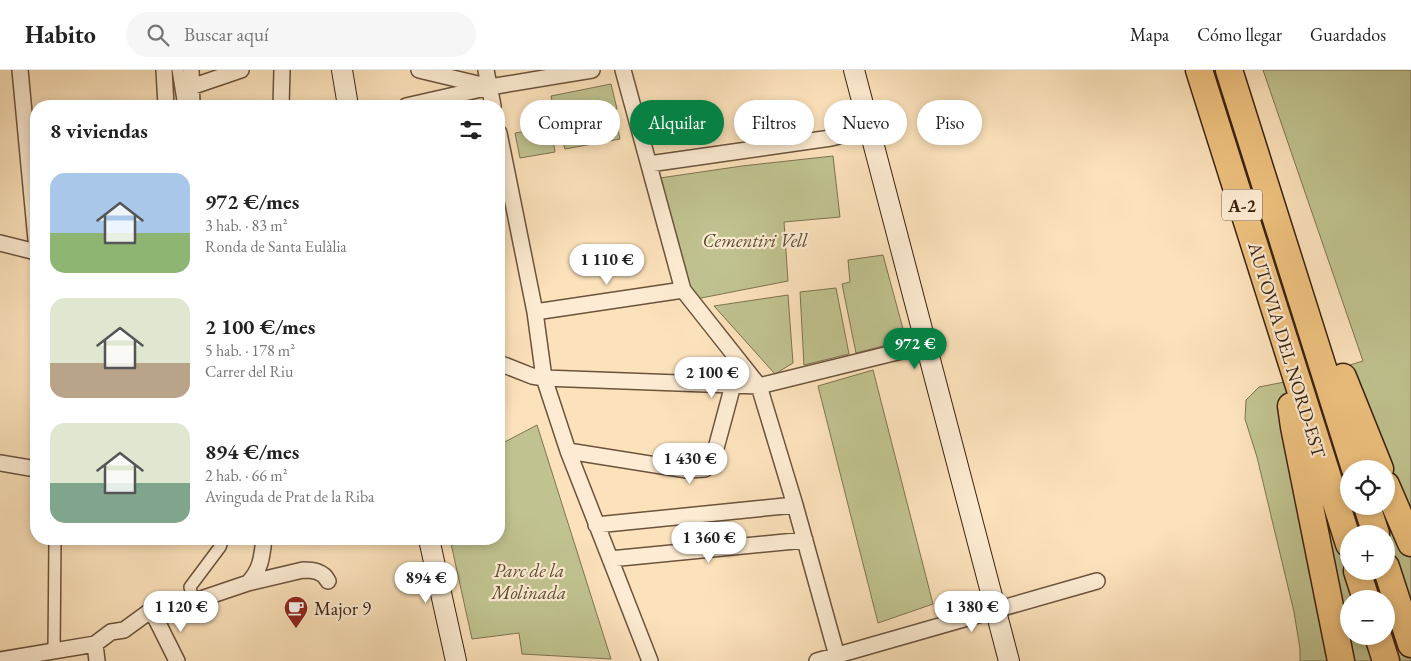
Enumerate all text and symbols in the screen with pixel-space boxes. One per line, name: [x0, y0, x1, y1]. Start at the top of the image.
search box: [126, 12, 476, 57]
text: Habito: [25, 19, 96, 50]
icon: search: [144, 21, 172, 49]
text: Buscar aquí: [184, 22, 269, 47]
text: Mapa: [1130, 23, 1169, 46]
text: Cómo llegar: [1197, 23, 1282, 46]
text: Guardados: [1310, 23, 1386, 46]
chip: Comprar: [520, 100, 620, 145]
chip: Alquilar: [630, 100, 724, 145]
chip: Filtros: [734, 100, 814, 145]
chip: Nuevo: [824, 100, 907, 145]
chip: Piso: [917, 100, 982, 145]
icon: filters: [457, 116, 485, 144]
text: 8 viviendas: [50, 117, 148, 144]
text: 972 €/mes: [205, 188, 299, 215]
road number: A-2: [1222, 190, 1262, 220]
icon: home: [90, 193, 150, 253]
text: 3 hab. · 83 m²: [205, 215, 287, 236]
park label: Cementiri Vell: [703, 228, 808, 253]
text: Ronda de Santa Eulàlia: [205, 236, 347, 257]
street label: AUTOVIA DEL NORD-EST: [1242, 238, 1332, 461]
pin: 1 110 €: [561, 244, 653, 286]
text: 1 110 €: [580, 249, 634, 270]
text: 2 100 €/mes: [205, 313, 315, 340]
icon: home: [90, 318, 150, 378]
pin: 972 €: [880, 328, 950, 370]
text: 972 €: [895, 333, 936, 354]
text: 5 hab. · 178 m²: [205, 340, 295, 361]
pin: 2 100 €: [666, 356, 758, 399]
text: Carrer del Riu: [205, 361, 293, 382]
text: 2 100 €: [685, 362, 739, 383]
text: 894 €/mes: [205, 438, 299, 465]
pin: 1 430 €: [644, 442, 736, 485]
icon: home: [90, 443, 150, 503]
text: 1 430 €: [663, 448, 717, 469]
map controls: [1340, 460, 1395, 645]
button: locate: [1340, 460, 1395, 515]
text: 2 hab. · 66 m²: [205, 465, 287, 486]
text: Avinguda de Prat de la Riba: [205, 486, 374, 507]
pin: 1 360 €: [663, 522, 755, 564]
button: +: [1340, 525, 1395, 580]
text: 1 360 €: [682, 527, 736, 548]
park label: Parc de la Molinada: [491, 558, 566, 605]
pin: 894 €: [391, 562, 461, 604]
text: 894 €: [406, 567, 447, 588]
pin: 1 120 €: [135, 590, 227, 633]
pin: 1 380 €: [926, 590, 1018, 633]
button: −: [1340, 590, 1395, 645]
cafe icon: Major 9: [283, 595, 309, 629]
text: 1 120 €: [154, 596, 208, 617]
place label: Major 9: [314, 596, 371, 621]
text: 1 380 €: [945, 596, 999, 617]

